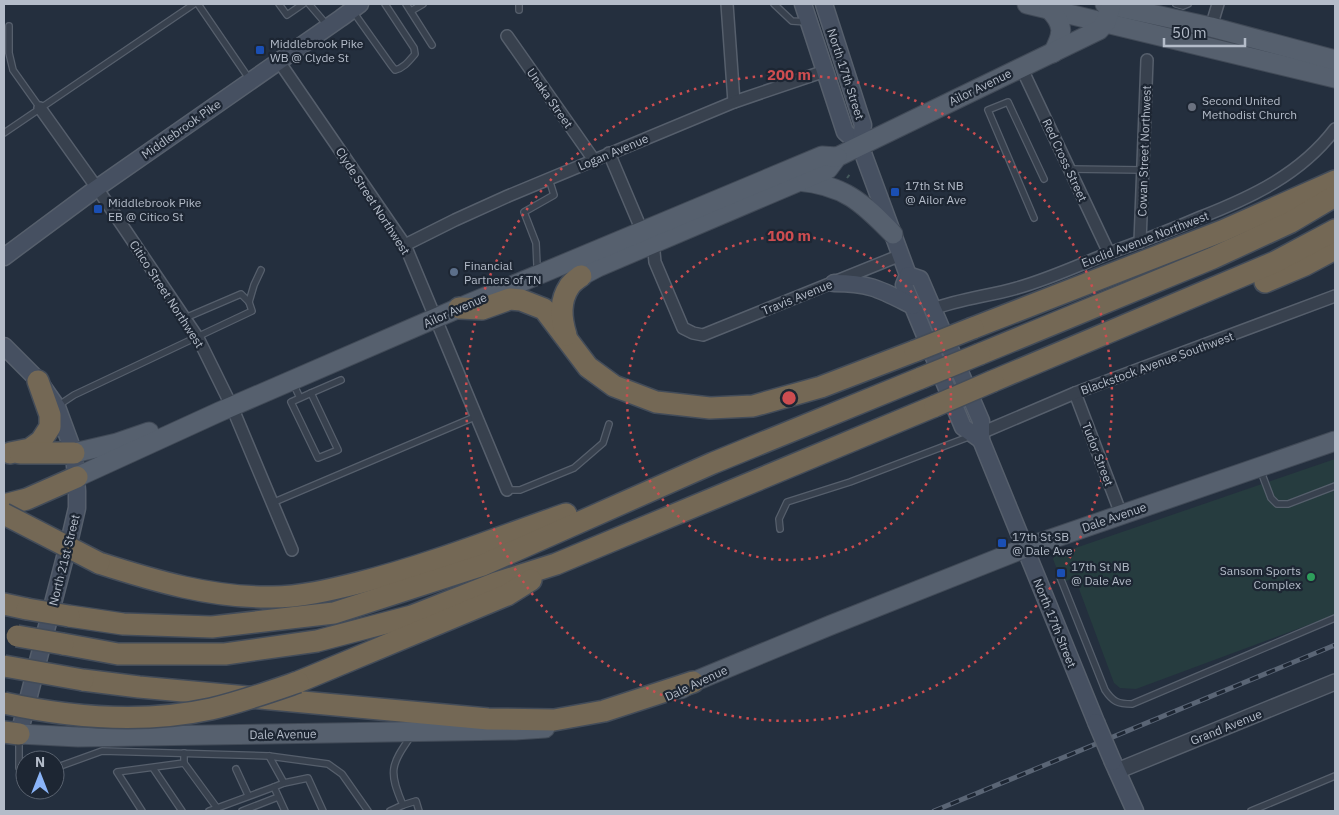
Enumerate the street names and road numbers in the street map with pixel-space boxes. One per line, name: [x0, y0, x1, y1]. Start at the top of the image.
street label: North 17th Street: [824, 27, 868, 121]
street label: Unaka Street: [524, 65, 576, 131]
street label: Ailor Avenue: [946, 65, 1014, 109]
street label: Cowan Street Northwest: [1134, 85, 1154, 217]
street label: Middlebrook Pike: [138, 96, 224, 162]
street label: Red Cross Street: [1039, 116, 1091, 204]
street label: Logan Avenue: [576, 130, 651, 174]
street label: Clyde Street Northwest: [333, 144, 413, 258]
street label: Euclid Avenue Northwest: [1079, 208, 1211, 270]
street label: Citico Street Northwest: [127, 237, 207, 351]
street label: Travis Avenue: [760, 276, 835, 318]
street label: Ailor Avenue: [421, 289, 489, 331]
street label: Blackstock Avenue Southwest: [1078, 328, 1236, 398]
street label: Tudor Street: [1079, 420, 1117, 488]
street label: Dale Avenue: [1080, 499, 1149, 535]
street label: North 21st Street: [45, 513, 83, 607]
street label: North 17th Street: [1030, 576, 1080, 670]
street label: Dale Avenue: [662, 662, 730, 704]
street label: Grand Avenue: [1188, 706, 1264, 748]
street label: Dale Avenue: [249, 726, 317, 742]

